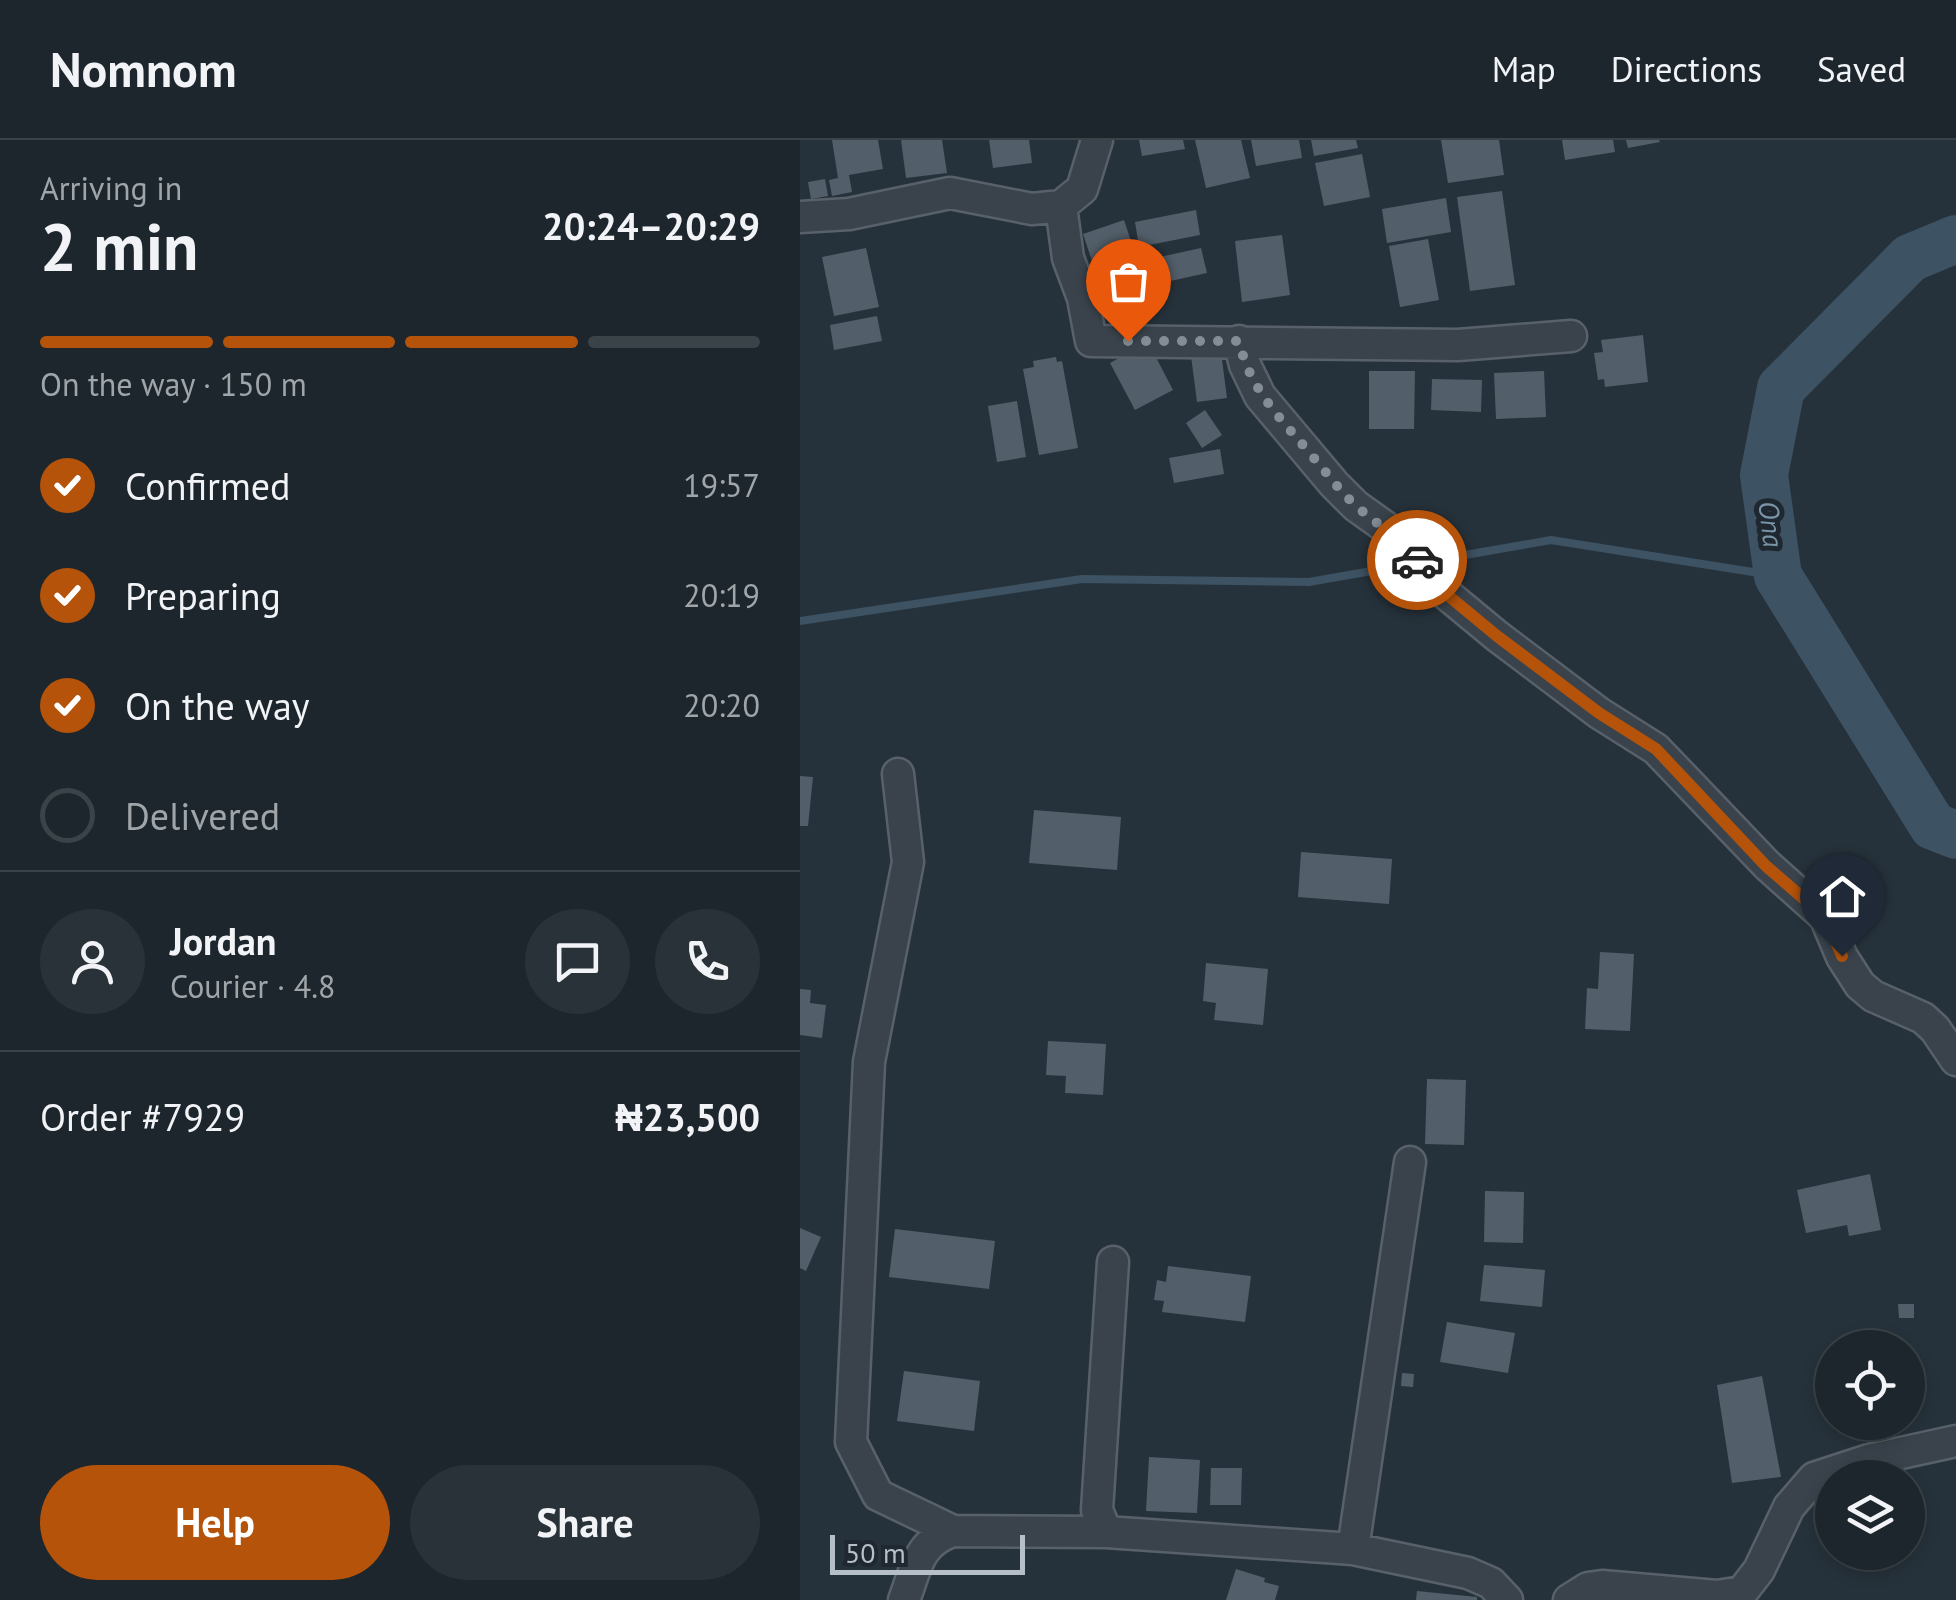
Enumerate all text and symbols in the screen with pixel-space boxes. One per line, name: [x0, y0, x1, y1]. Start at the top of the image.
text: Nomnom: [50, 38, 237, 100]
text: Map: [1492, 46, 1556, 92]
text: Directions: [1611, 46, 1762, 92]
text: Saved: [1817, 46, 1906, 92]
text: Arriving in: [40, 167, 182, 209]
text: 20:24–20:29: [542, 201, 760, 250]
text: 2 min: [40, 204, 199, 288]
pin: [1086, 239, 1171, 342]
icon: bag: [1101, 254, 1156, 309]
text: On the way · 150 m: [40, 363, 307, 405]
icon: check: [40, 458, 95, 513]
text: Confirmed: [125, 461, 291, 510]
text: 19:57: [683, 464, 760, 506]
water label: Ona: [1750, 499, 1793, 550]
courier: [1367, 510, 1467, 610]
icon: car: [1390, 533, 1445, 588]
icon: check: [40, 568, 95, 623]
text: Preparing: [125, 571, 281, 620]
text: 20:19: [683, 574, 760, 616]
icon: check: [40, 678, 95, 733]
text: On the way: [125, 681, 310, 730]
text: 20:20: [683, 684, 760, 726]
text: Delivered: [125, 791, 280, 840]
pin: [1800, 854, 1885, 957]
icon: home: [1815, 869, 1870, 924]
button: person: [40, 909, 145, 1014]
button: chat: [525, 909, 630, 1014]
button: phone: [655, 909, 760, 1014]
text: Jordan: [170, 916, 276, 965]
text: Courier · 4.8: [170, 965, 336, 1007]
text: Order #7929: [40, 1092, 245, 1141]
text: ₦23,500: [615, 1092, 760, 1141]
map controls: [1815, 1330, 1925, 1570]
button: locate: [1815, 1330, 1925, 1440]
button: layers: [1815, 1460, 1925, 1570]
button: Help: [40, 1465, 390, 1580]
button: Share: [410, 1465, 760, 1580]
scale bar: [830, 1530, 1025, 1574]
text: 50 m: [845, 1534, 906, 1571]

